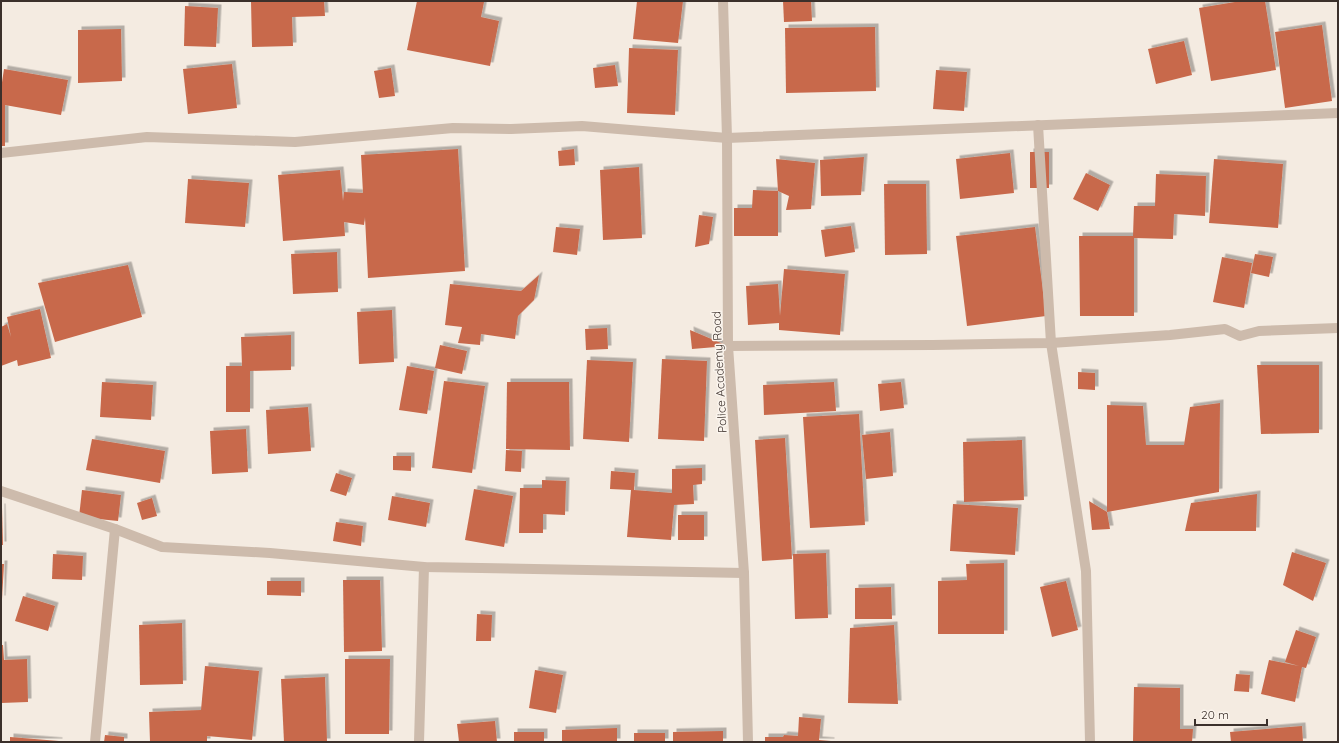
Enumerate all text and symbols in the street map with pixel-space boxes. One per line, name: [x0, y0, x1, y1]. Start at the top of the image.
street label: Police Academy Road: [708, 311, 730, 433]
scale bar: [1195, 701, 1267, 727]
text: 20 m: [1201, 707, 1229, 722]

